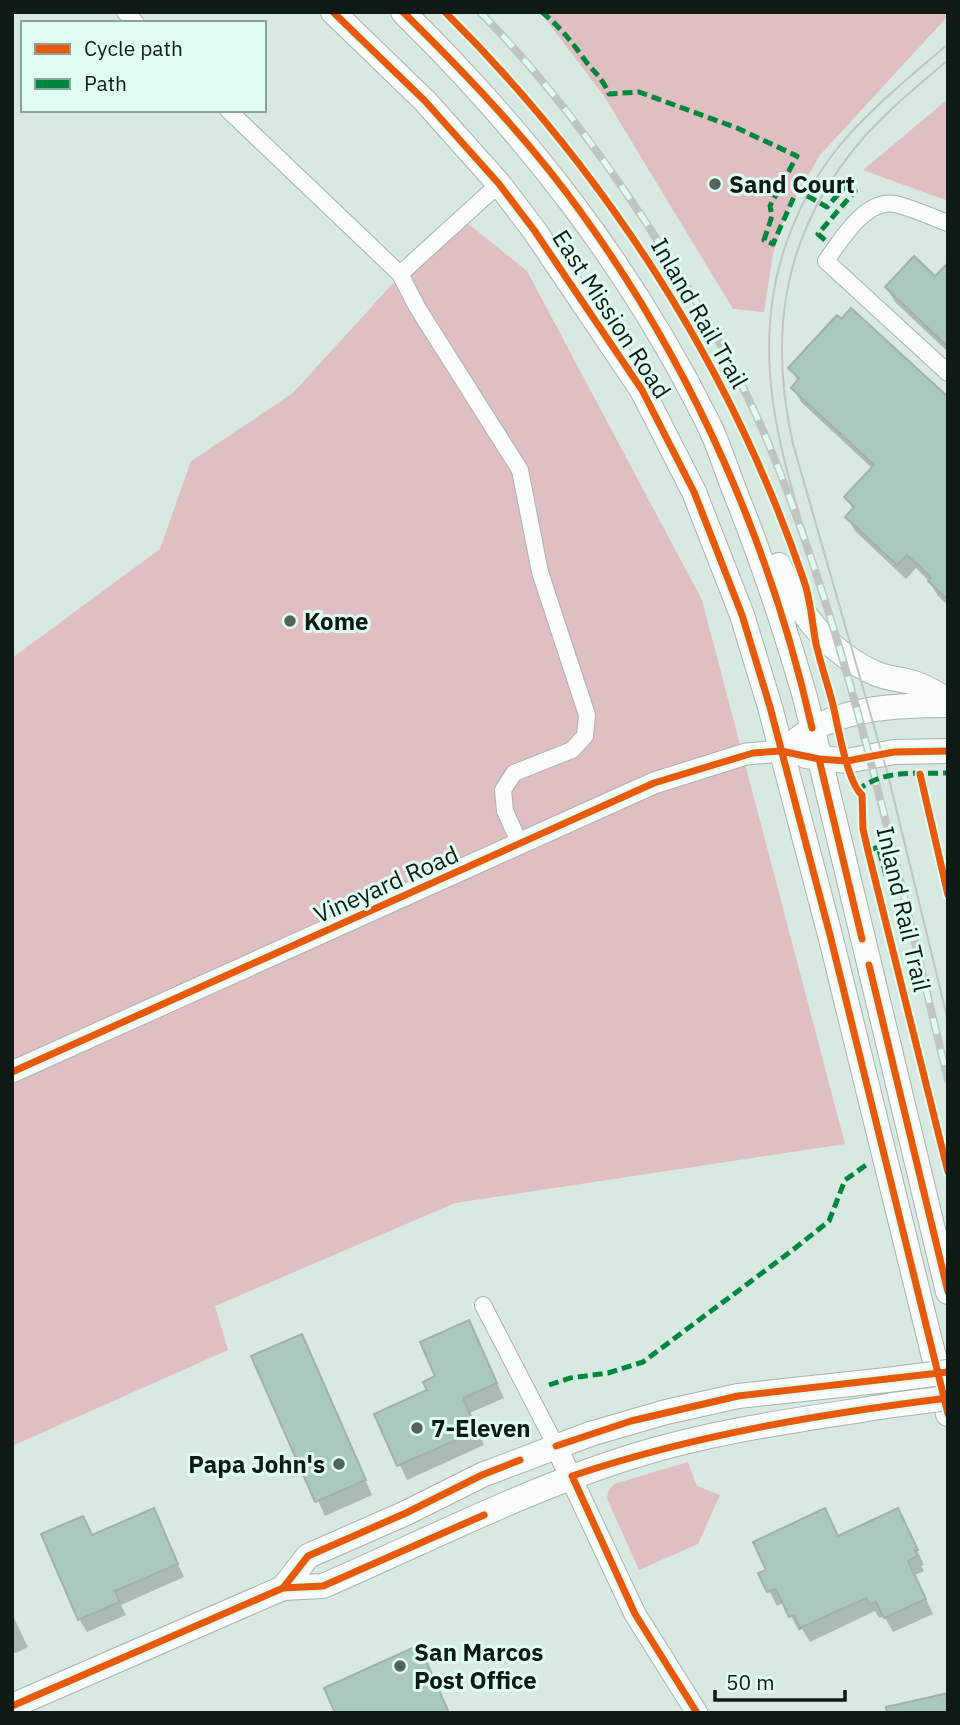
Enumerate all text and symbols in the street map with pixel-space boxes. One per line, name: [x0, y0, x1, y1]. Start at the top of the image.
legend: [21, 21, 266, 112]
text: Cycle path: [84, 34, 183, 62]
text: Path: [84, 69, 127, 97]
place label: Sand Court: [729, 168, 855, 200]
marker: Sand Court: [707, 176, 723, 192]
street label: East Mission Road: [545, 223, 679, 405]
street label: Inland Rail Trail: [644, 232, 756, 394]
place label: Kome: [304, 605, 369, 637]
marker: Kome: [282, 613, 298, 629]
street label: Inland Rail Trail: [869, 823, 939, 995]
street label: Vineyard Road: [309, 838, 463, 930]
place label: 7-Eleven: [431, 1412, 531, 1444]
marker: 7-Eleven: [409, 1420, 425, 1436]
place label: Papa John's: [188, 1448, 325, 1480]
marker: Papa John's: [331, 1456, 347, 1472]
place label: San Marcos Post Office: [414, 1636, 543, 1696]
marker: San Marcos Post Office: [392, 1658, 408, 1674]
scale bar: [715, 1658, 844, 1702]
text: 50 m: [726, 1668, 775, 1696]

